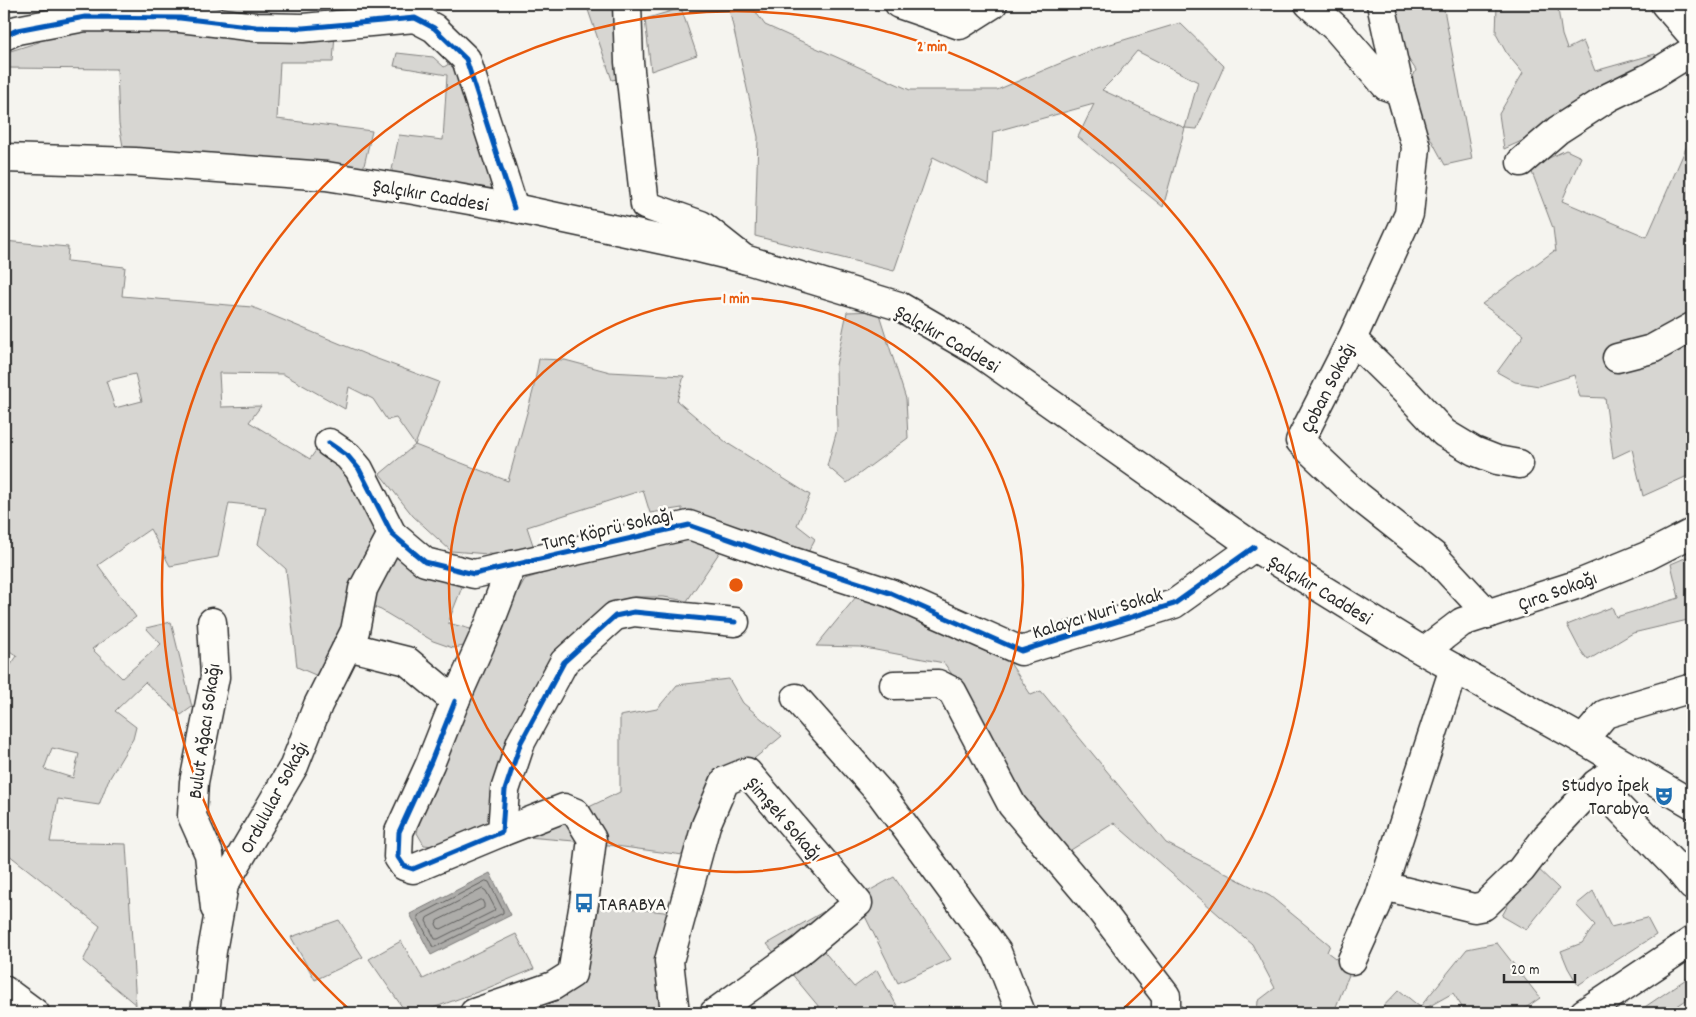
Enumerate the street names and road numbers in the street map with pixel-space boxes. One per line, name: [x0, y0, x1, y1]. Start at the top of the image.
street label: Şalçıkır Caddesi: [370, 173, 491, 221]
street label: Şalçıkır Caddesi: [889, 299, 1004, 382]
street label: Çoban Sokağı: [1295, 338, 1364, 438]
street label: Tunç Köprü Sokağı: [539, 502, 676, 560]
street label: Şalçıkır Caddesi: [1262, 549, 1377, 634]
street label: Çıra Sokağı: [1515, 566, 1601, 620]
street label: Kalaycı Nuri Sokak: [1029, 582, 1166, 648]
street label: Bulut Ağacı Sokağı: [183, 662, 229, 801]
street label: Ordulular Sokağı: [234, 737, 317, 860]
street label: Şimşek Sokağı: [738, 772, 827, 868]

